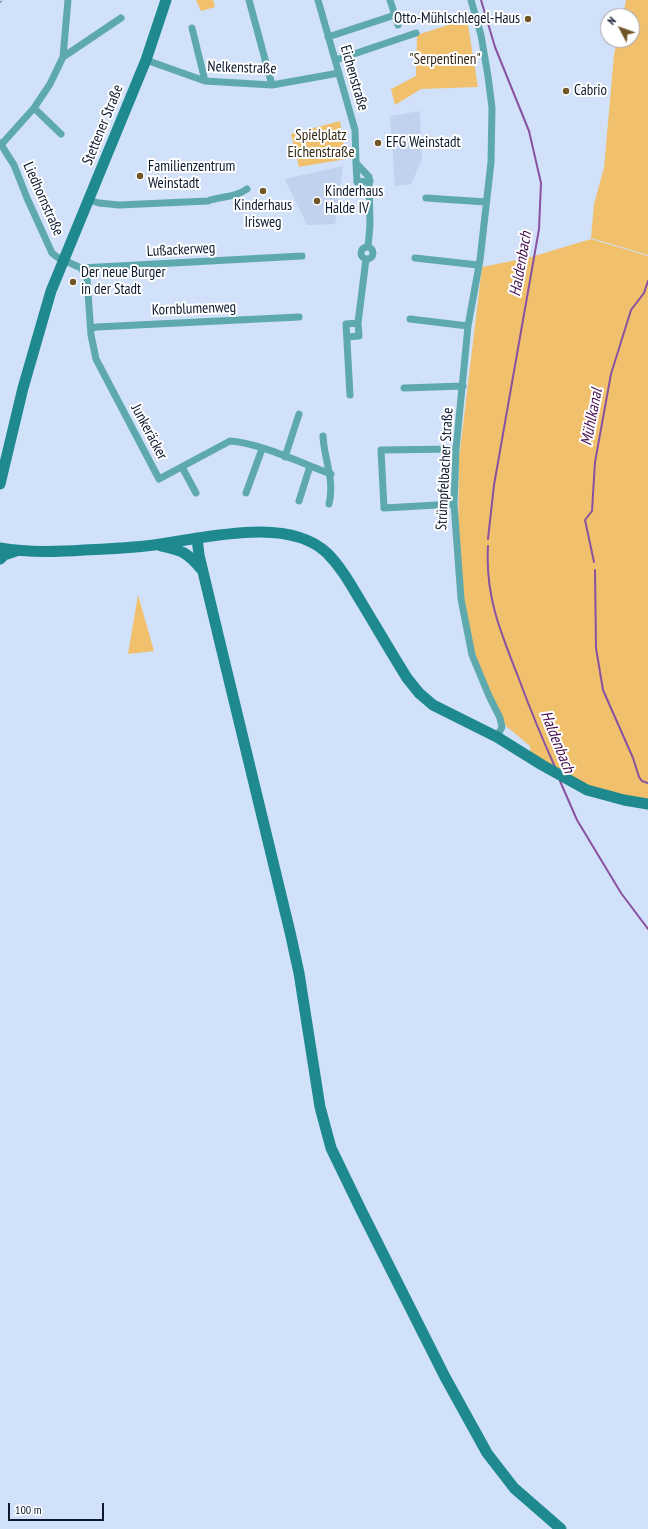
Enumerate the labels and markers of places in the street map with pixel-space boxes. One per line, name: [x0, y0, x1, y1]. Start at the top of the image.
place label: Otto-Mühlschlegel-Haus: [394, 10, 520, 28]
marker: Otto-Mühlschlegel-Haus: [523, 14, 533, 24]
place label: Cabrio: [574, 82, 607, 100]
marker: Cabrio: [561, 86, 571, 96]
place label: EFG Weinstadt: [386, 134, 461, 152]
marker: EFG Weinstadt: [373, 138, 383, 148]
place label: Familienzentrum Weinstadt: [148, 158, 235, 193]
marker: Familienzentrum Weinstadt: [135, 171, 145, 181]
place label: Kinderhaus Halde IV: [325, 183, 383, 218]
marker: Kinderhaus Irisweg: [258, 186, 268, 196]
marker: Kinderhaus Halde IV: [312, 196, 322, 206]
place label: Kinderhaus Irisweg: [234, 197, 292, 232]
place label: Der neue Burger in der Stadt: [81, 264, 165, 299]
marker: Der neue Burger in der Stadt: [68, 277, 78, 287]

